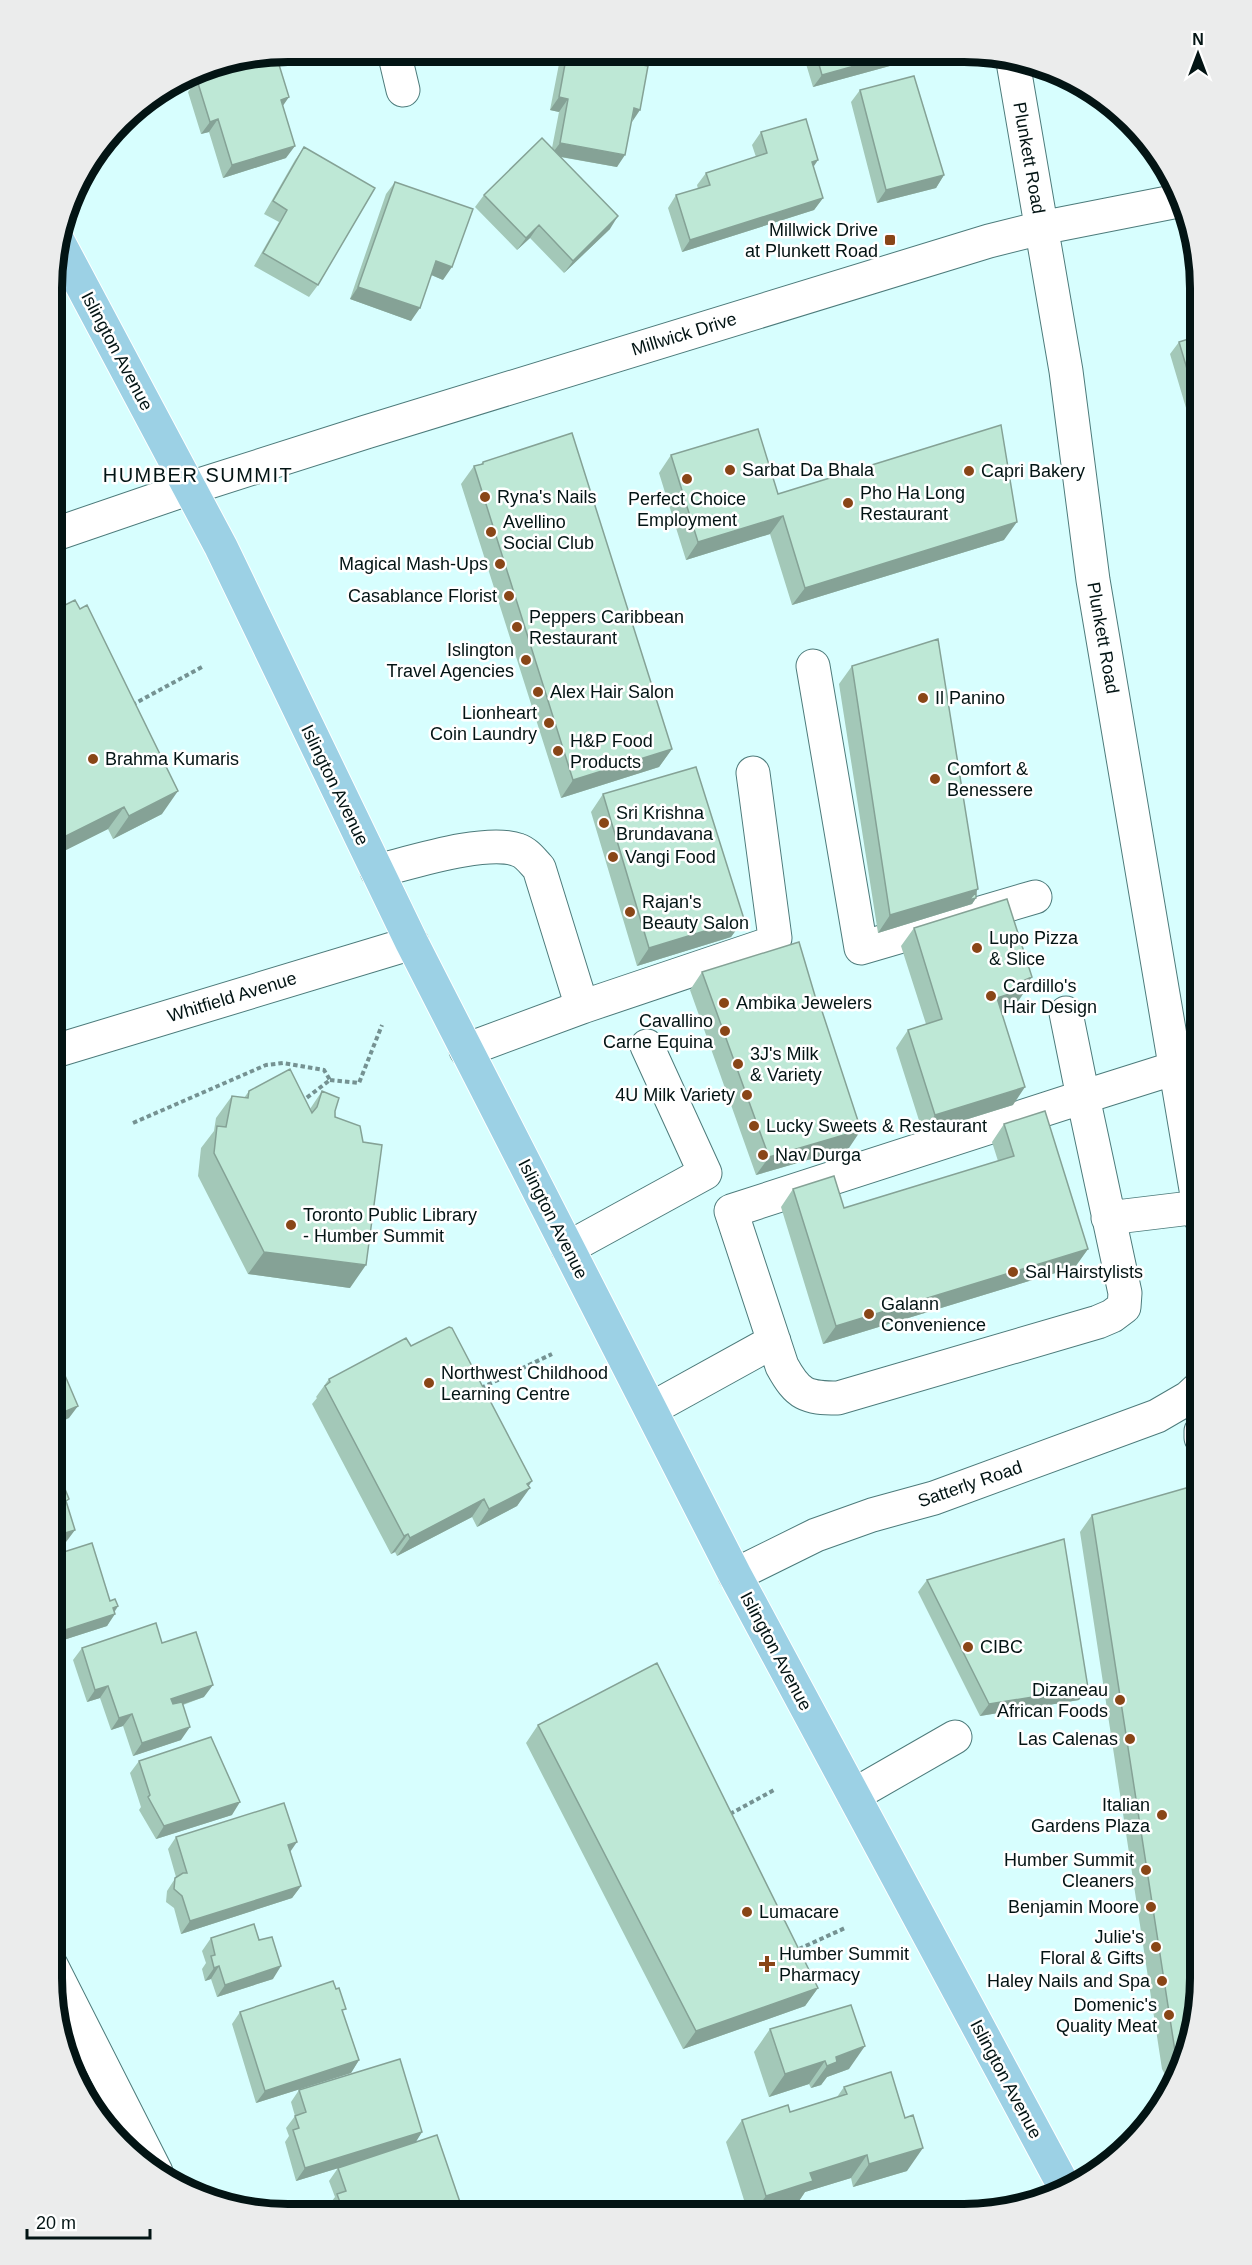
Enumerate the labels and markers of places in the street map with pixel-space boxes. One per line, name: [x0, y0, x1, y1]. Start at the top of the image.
place label: Millwick Drive at Plunkett Road: [745, 220, 878, 261]
marker: Millwick Drive at Plunkett Road: [883, 233, 897, 247]
place label: Sarbat Da Bhala: [742, 460, 875, 480]
place label: Capri Bakery: [981, 461, 1085, 481]
marker: Sarbat Da Bhala: [723, 463, 737, 477]
marker: Capri Bakery: [962, 464, 976, 478]
marker: Perfect Choice Employment: [680, 472, 694, 486]
place label: Pho Ha Long Restaurant: [860, 483, 965, 524]
place label: Ryna's Nails: [497, 487, 596, 507]
place label: Perfect Choice Employment: [628, 489, 746, 530]
marker: Ryna's Nails: [478, 490, 492, 504]
marker: Pho Ha Long Restaurant: [841, 496, 855, 510]
place label: Avellino Social Club: [503, 512, 594, 553]
marker: Avellino Social Club: [484, 525, 498, 539]
place label: Magical Mash-Ups: [339, 554, 488, 574]
marker: Magical Mash-Ups: [493, 557, 507, 571]
place label: Casablance Florist: [348, 586, 497, 606]
marker: Casablance Florist: [502, 589, 516, 603]
place label: Peppers Caribbean Restaurant: [529, 607, 684, 648]
marker: Peppers Caribbean Restaurant: [510, 620, 524, 634]
place label: Islington Travel Agencies: [387, 640, 514, 681]
marker: Islington Travel Agencies: [519, 653, 533, 667]
place label: Alex Hair Salon: [550, 682, 674, 702]
marker: Alex Hair Salon: [531, 685, 545, 699]
place label: Il Panino: [935, 688, 1005, 708]
marker: Il Panino: [916, 691, 930, 705]
place label: Lionheart Coin Laundry: [430, 703, 537, 744]
marker: Lionheart Coin Laundry: [542, 716, 556, 730]
place label: H&P Food Products: [570, 731, 653, 772]
marker: H&P Food Products: [551, 744, 565, 758]
place label: Brahma Kumaris: [105, 749, 239, 769]
marker: Brahma Kumaris: [86, 752, 100, 766]
place label: Comfort & Benessere: [947, 759, 1033, 800]
marker: Comfort & Benessere: [928, 772, 942, 786]
place label: Sri Krishna Brundavana: [616, 803, 714, 844]
marker: Sri Krishna Brundavana: [597, 816, 611, 830]
place label: Vangi Food: [625, 847, 716, 867]
marker: Vangi Food: [606, 850, 620, 864]
place label: Rajan's Beauty Salon: [642, 892, 749, 933]
marker: Rajan's Beauty Salon: [623, 905, 637, 919]
place label: Lupo Pizza & Slice: [989, 928, 1079, 969]
marker: Lupo Pizza & Slice: [970, 941, 984, 955]
place label: Cardillo's Hair Design: [1003, 976, 1097, 1017]
marker: Cardillo's Hair Design: [984, 989, 998, 1003]
place label: Ambika Jewelers: [736, 993, 872, 1013]
marker: Ambika Jewelers: [717, 996, 731, 1010]
place label: Cavallino Carne Equina: [603, 1011, 714, 1052]
marker: Cavallino Carne Equina: [718, 1024, 732, 1038]
place label: 3J's Milk & Variety: [750, 1044, 822, 1085]
marker: 3J's Milk & Variety: [731, 1057, 745, 1071]
place label: 4U Milk Variety: [615, 1085, 735, 1105]
marker: 4U Milk Variety: [740, 1088, 754, 1102]
place label: Lucky Sweets & Restaurant: [766, 1116, 987, 1136]
marker: Lucky Sweets & Restaurant: [747, 1119, 761, 1133]
place label: Nav Durga: [775, 1145, 862, 1165]
marker: Nav Durga: [756, 1148, 770, 1162]
place label: Toronto Public Library - Humber Summit: [303, 1205, 477, 1246]
marker: Toronto Public Library - Humber Summit: [284, 1218, 298, 1232]
place label: Sal Hairstylists: [1025, 1262, 1143, 1282]
marker: Sal Hairstylists: [1006, 1265, 1020, 1279]
place label: Galann Convenience: [881, 1294, 986, 1335]
marker: Galann Convenience: [862, 1307, 876, 1321]
place label: Northwest Childhood Learning Centre: [441, 1363, 608, 1404]
marker: Northwest Childhood Learning Centre: [422, 1376, 436, 1390]
place label: CIBC: [980, 1637, 1023, 1657]
marker: CIBC: [961, 1640, 975, 1654]
place label: Dizaneau African Foods: [997, 1680, 1108, 1721]
marker: Dizaneau African Foods: [1113, 1693, 1127, 1707]
place label: Las Calenas: [1018, 1729, 1118, 1749]
marker: Las Calenas: [1123, 1732, 1137, 1746]
place label: Italian Gardens Plaza: [1031, 1795, 1151, 1836]
marker: Italian Gardens Plaza: [1155, 1808, 1169, 1822]
place label: Humber Summit Cleaners: [1004, 1850, 1134, 1891]
marker: Humber Summit Cleaners: [1139, 1863, 1153, 1877]
place label: Benjamin Moore: [1008, 1897, 1139, 1917]
marker: Benjamin Moore: [1144, 1900, 1158, 1914]
place label: Lumacare: [759, 1902, 839, 1922]
marker: Lumacare: [740, 1905, 754, 1919]
place label: Julie's Floral & Gifts: [1040, 1927, 1144, 1968]
marker: Julie's Floral & Gifts: [1149, 1940, 1163, 1954]
place label: Humber Summit Pharmacy: [779, 1944, 909, 1985]
marker: Humber Summit Pharmacy: [760, 1957, 774, 1971]
place label: Haley Nails and Spa: [987, 1971, 1151, 1991]
marker: Haley Nails and Spa: [1155, 1974, 1169, 1988]
place label: Domenic's Quality Meat: [1056, 1995, 1157, 2036]
marker: Domenic's Quality Meat: [1162, 2008, 1176, 2022]

